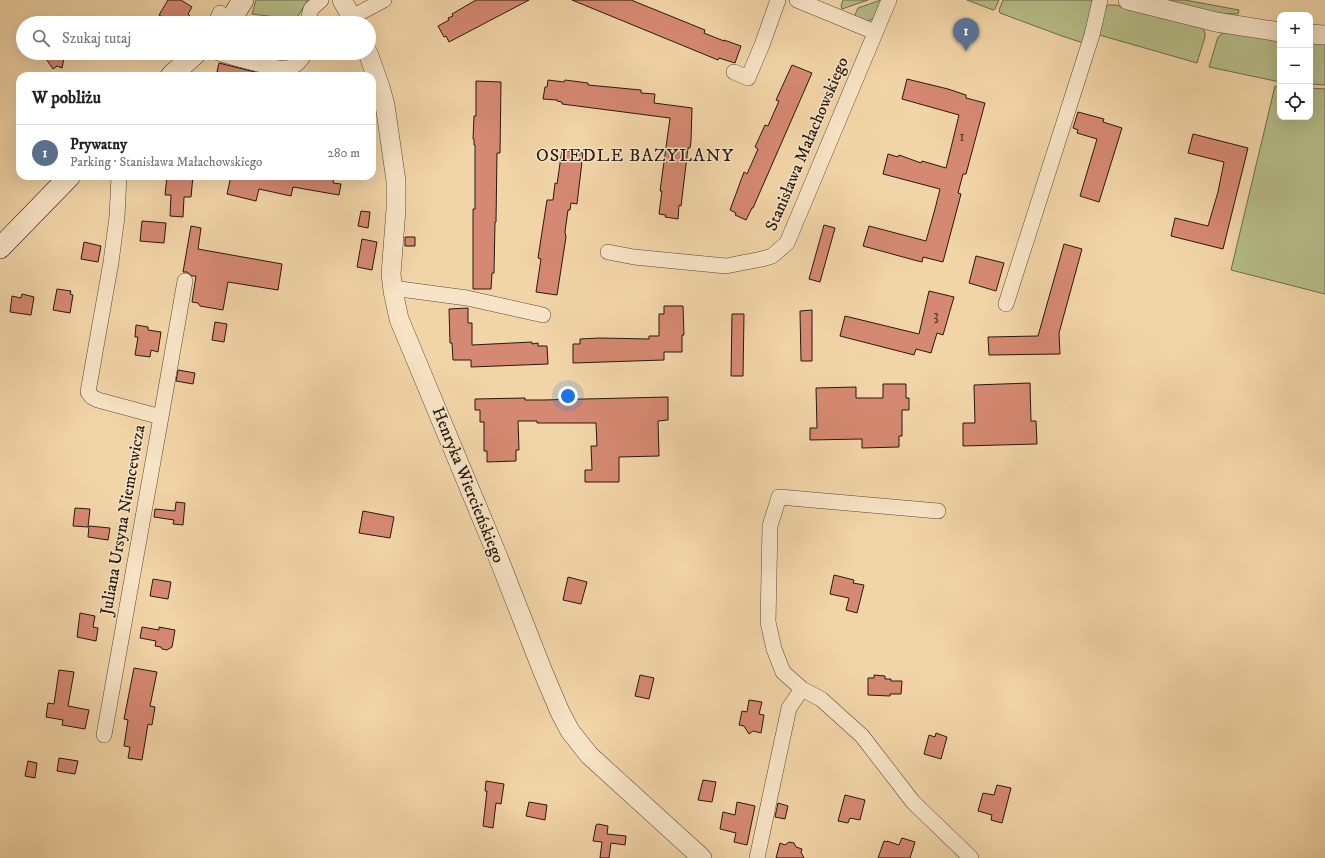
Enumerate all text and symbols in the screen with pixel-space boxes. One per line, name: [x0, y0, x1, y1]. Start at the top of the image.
map controls: [1277, 12, 1313, 120]
button: +: [1277, 12, 1313, 48]
search box: [16, 16, 376, 60]
pin: 1: [953, 18, 979, 51]
icon: search: [30, 27, 52, 49]
text: Szukaj tutaj: [62, 29, 131, 48]
button: −: [1277, 48, 1313, 84]
street label: Stanisława Małachowskiego: [760, 54, 854, 234]
button: locate: [1277, 84, 1313, 120]
text: W pobliżu: [32, 87, 101, 109]
house number: 1: [959, 127, 965, 146]
text: Prywatny: [70, 135, 127, 154]
text: 1: [43, 145, 47, 161]
text: 280 m: [328, 145, 360, 161]
district label: OSIEDLE BAZYLANY: [536, 145, 734, 167]
text: Parking · Stanisława Małachowskiego: [70, 154, 262, 170]
house number: 3: [933, 306, 939, 325]
your location: [558, 386, 578, 406]
street label: Henryka Wiercieńskiego: [427, 404, 509, 566]
street label: Juliana Ursyna Niemcewicza: [95, 422, 151, 619]

